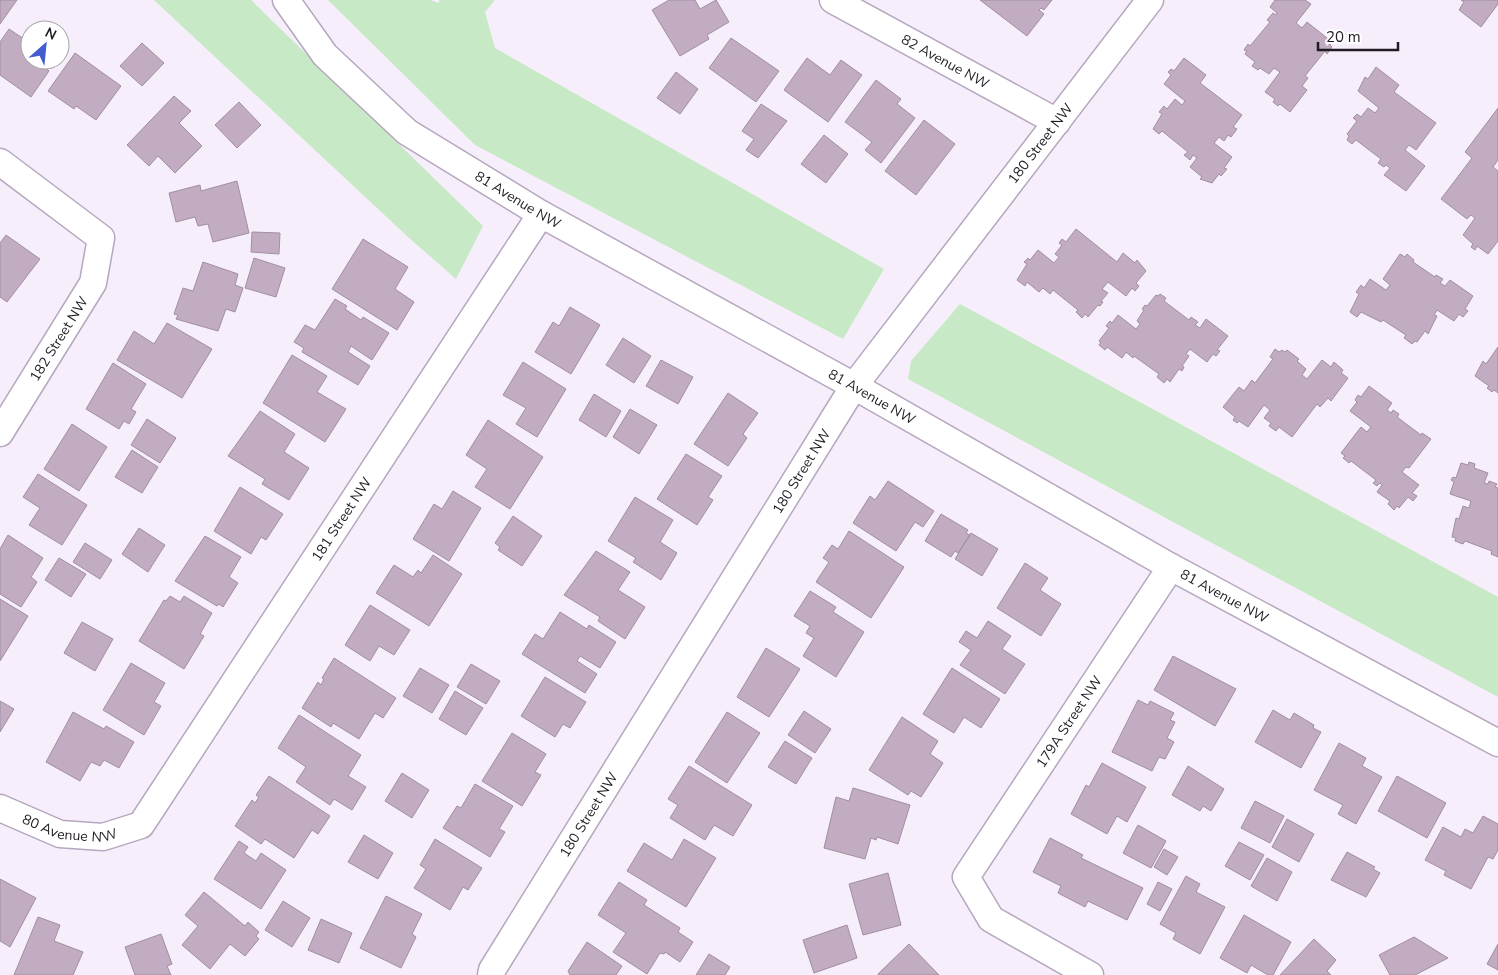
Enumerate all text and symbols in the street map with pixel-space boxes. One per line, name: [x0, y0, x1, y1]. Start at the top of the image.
north arrow: [20, 20, 70, 70]
scale bar: [1318, 20, 1398, 52]
text: N: [42, 23, 60, 45]
text: 20 m: [1326, 27, 1361, 47]
street label: 82 Avenue NW: [898, 30, 993, 93]
street label: 180 Street NW: [1003, 99, 1077, 187]
street label: 81 Avenue NW: [471, 166, 565, 233]
street label: 182 Street NW: [25, 293, 93, 385]
street label: 81 Avenue NW: [825, 364, 920, 429]
street label: 180 Street NW: [768, 425, 835, 517]
street label: 181 Street NW: [307, 473, 376, 565]
street label: 81 Avenue NW: [1177, 564, 1272, 628]
street label: 179A Street NW: [1031, 671, 1106, 771]
street label: 180 Street NW: [555, 768, 622, 861]
street label: 80 Avenue NW: [19, 809, 120, 846]

